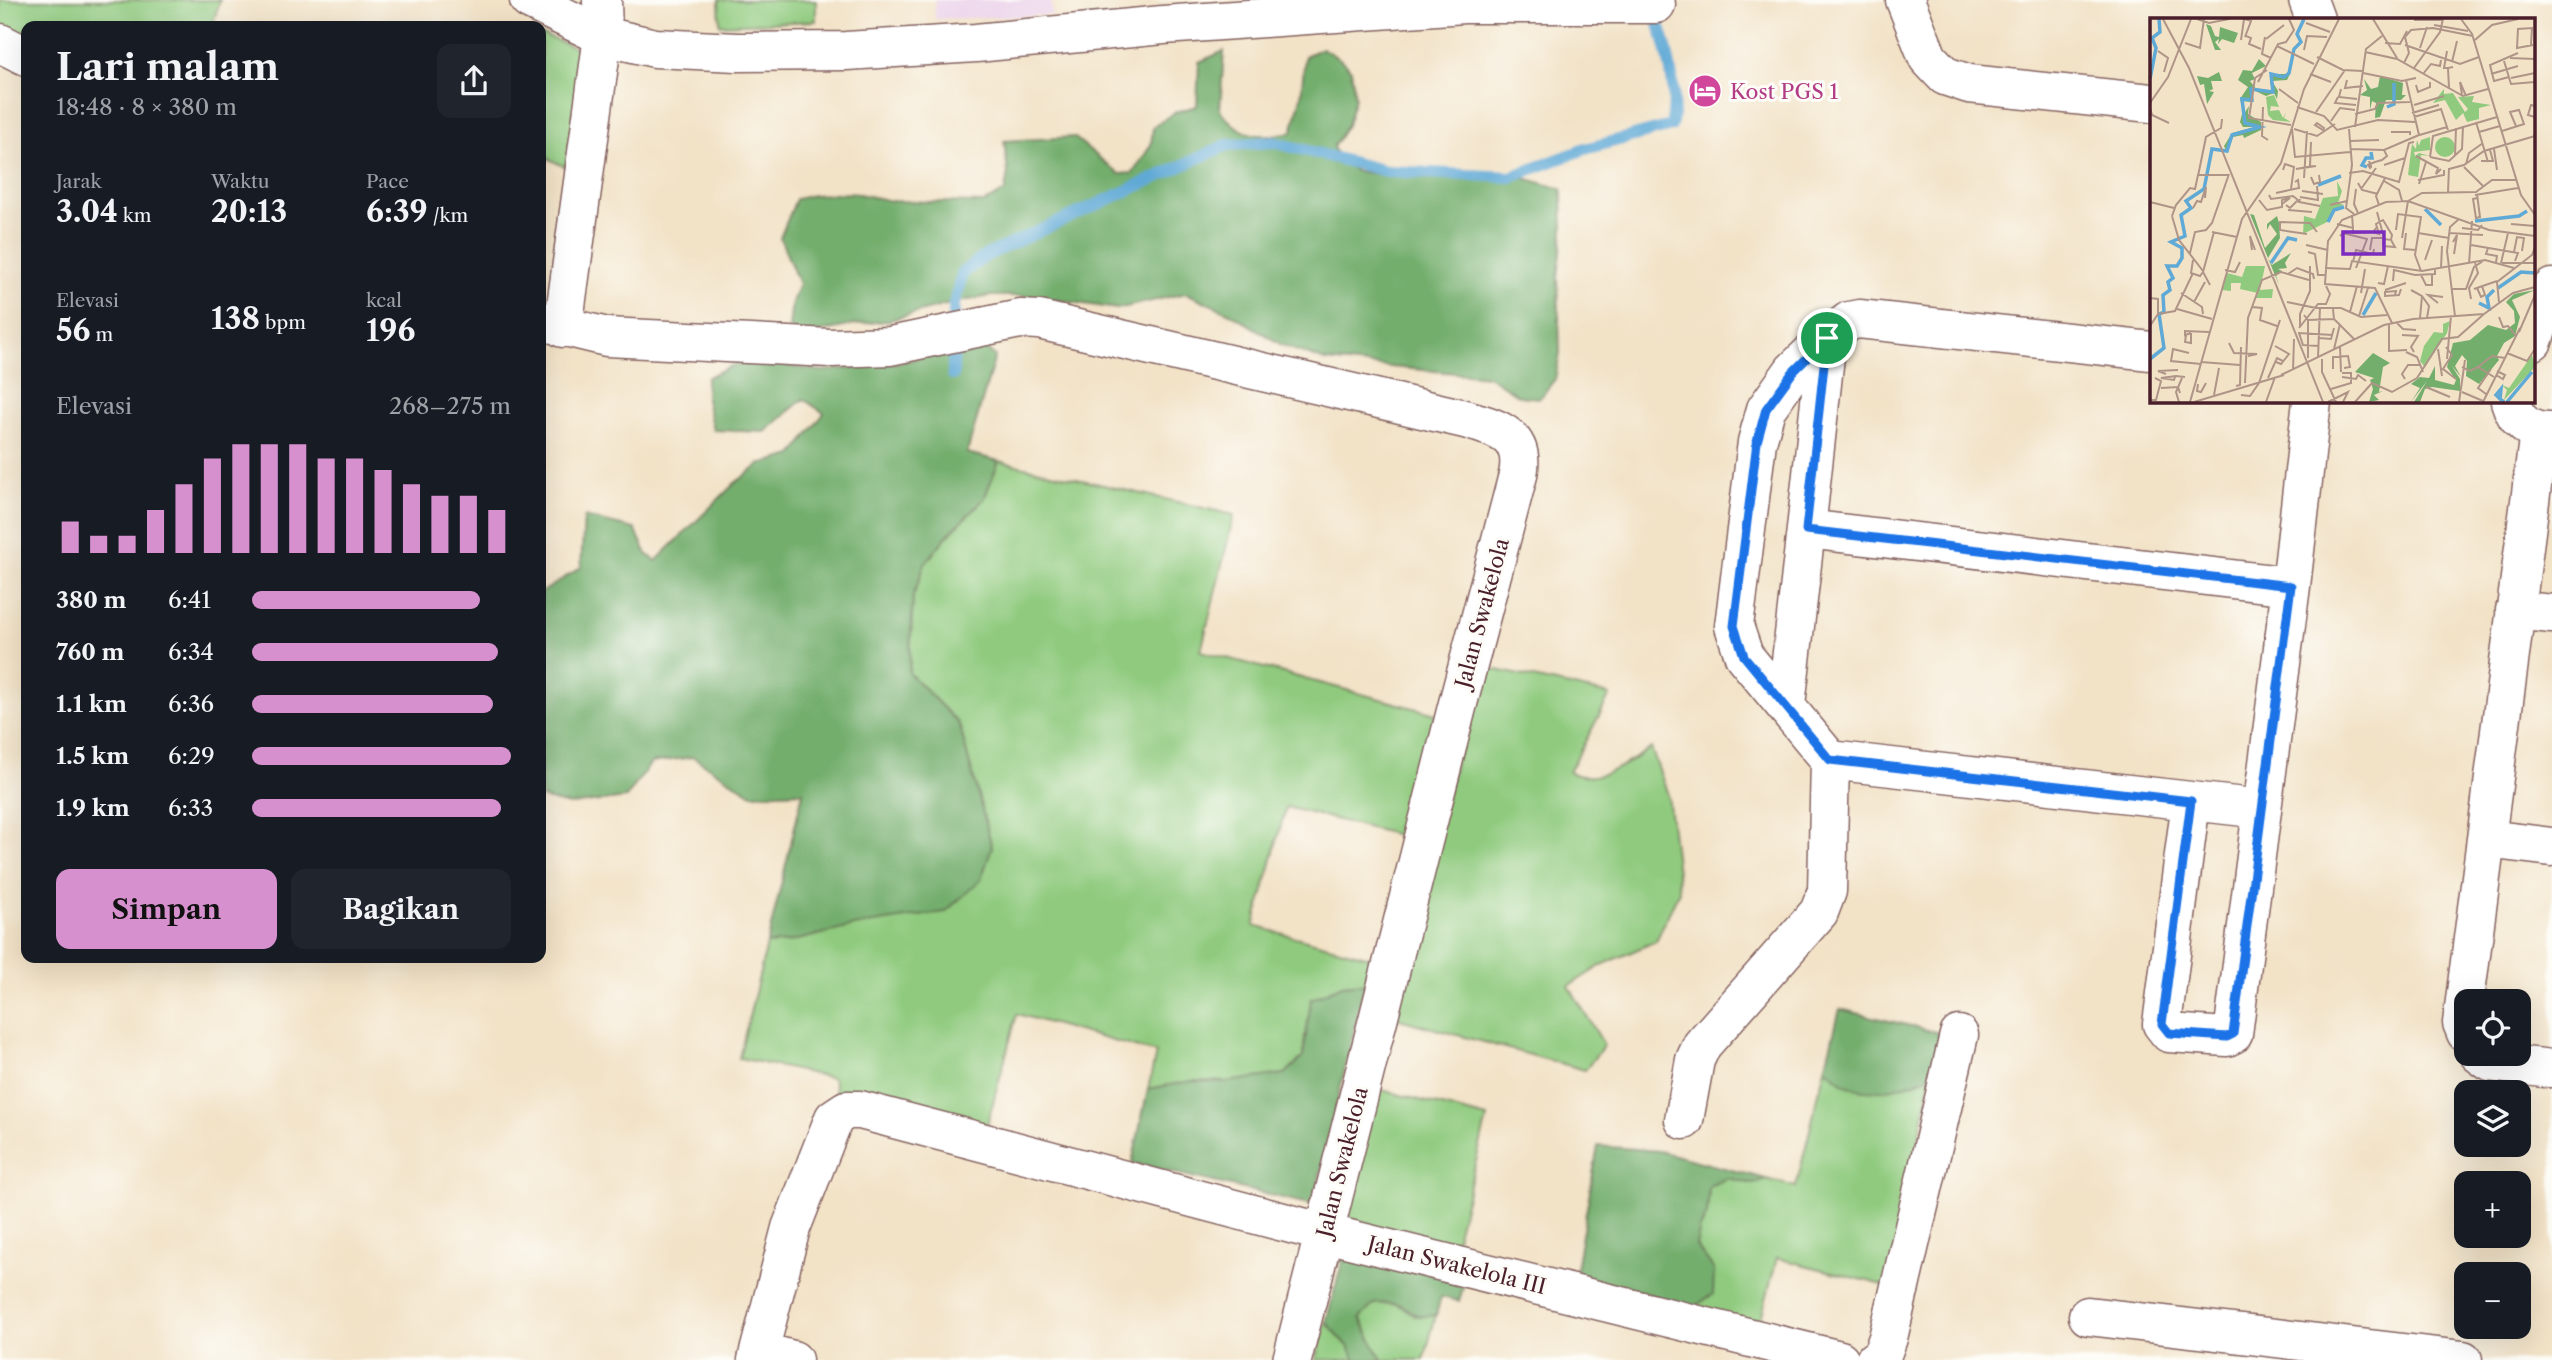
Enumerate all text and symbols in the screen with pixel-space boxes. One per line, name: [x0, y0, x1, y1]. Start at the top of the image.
inset map: [2150, 18, 2534, 402]
text: Lari malam: [56, 43, 279, 90]
button: share: [437, 44, 511, 118]
hotel icon: Kost PGS 1: [1686, 72, 1724, 110]
place label: Kost PGS 1: [1730, 79, 1838, 104]
text: 18:48 · 8 × 380 m: [56, 93, 237, 121]
text: Jarak: [56, 170, 101, 193]
text: Waktu: [211, 170, 269, 193]
text: Pace: [366, 170, 409, 193]
text: 3.04: [56, 193, 118, 230]
text: 20:13: [211, 193, 287, 230]
text: 6:39: [366, 193, 428, 230]
text: km: [118, 204, 152, 227]
text: /km: [428, 204, 468, 227]
text: Elevasi: [56, 289, 119, 312]
text: kcal: [366, 289, 402, 312]
text: 138: [211, 300, 260, 337]
pin: [1797, 308, 1857, 368]
text: bpm: [260, 311, 306, 334]
text: 56: [56, 312, 91, 349]
text: 196: [366, 312, 415, 349]
icon: arrive: [1808, 319, 1846, 357]
text: m: [91, 323, 113, 346]
text: Elevasi: [56, 392, 132, 420]
text: 268–275 m: [389, 392, 511, 420]
street label: Jalan Swakelola: [1449, 534, 1514, 694]
text: 380 m: [56, 586, 127, 614]
text: 6:41: [168, 586, 211, 614]
text: 760 m: [56, 638, 125, 666]
text: 6:34: [168, 638, 214, 666]
text: 1.1 km: [56, 690, 127, 718]
text: 6:36: [168, 690, 214, 718]
text: 1.5 km: [56, 742, 129, 770]
text: 6:29: [168, 742, 215, 770]
text: 1.9 km: [56, 794, 130, 822]
text: 6:33: [168, 794, 213, 822]
button: Simpan: [56, 869, 277, 949]
button: Bagikan: [291, 869, 511, 949]
map controls: [2454, 989, 2531, 1339]
button: locate: [2454, 989, 2531, 1066]
button: layers: [2454, 1080, 2531, 1157]
street label: Jalan Swakelola: [1311, 1083, 1373, 1243]
button: +: [2454, 1171, 2531, 1248]
street label: Jalan Swakelola III: [1362, 1230, 1549, 1299]
button: −: [2454, 1262, 2531, 1339]

